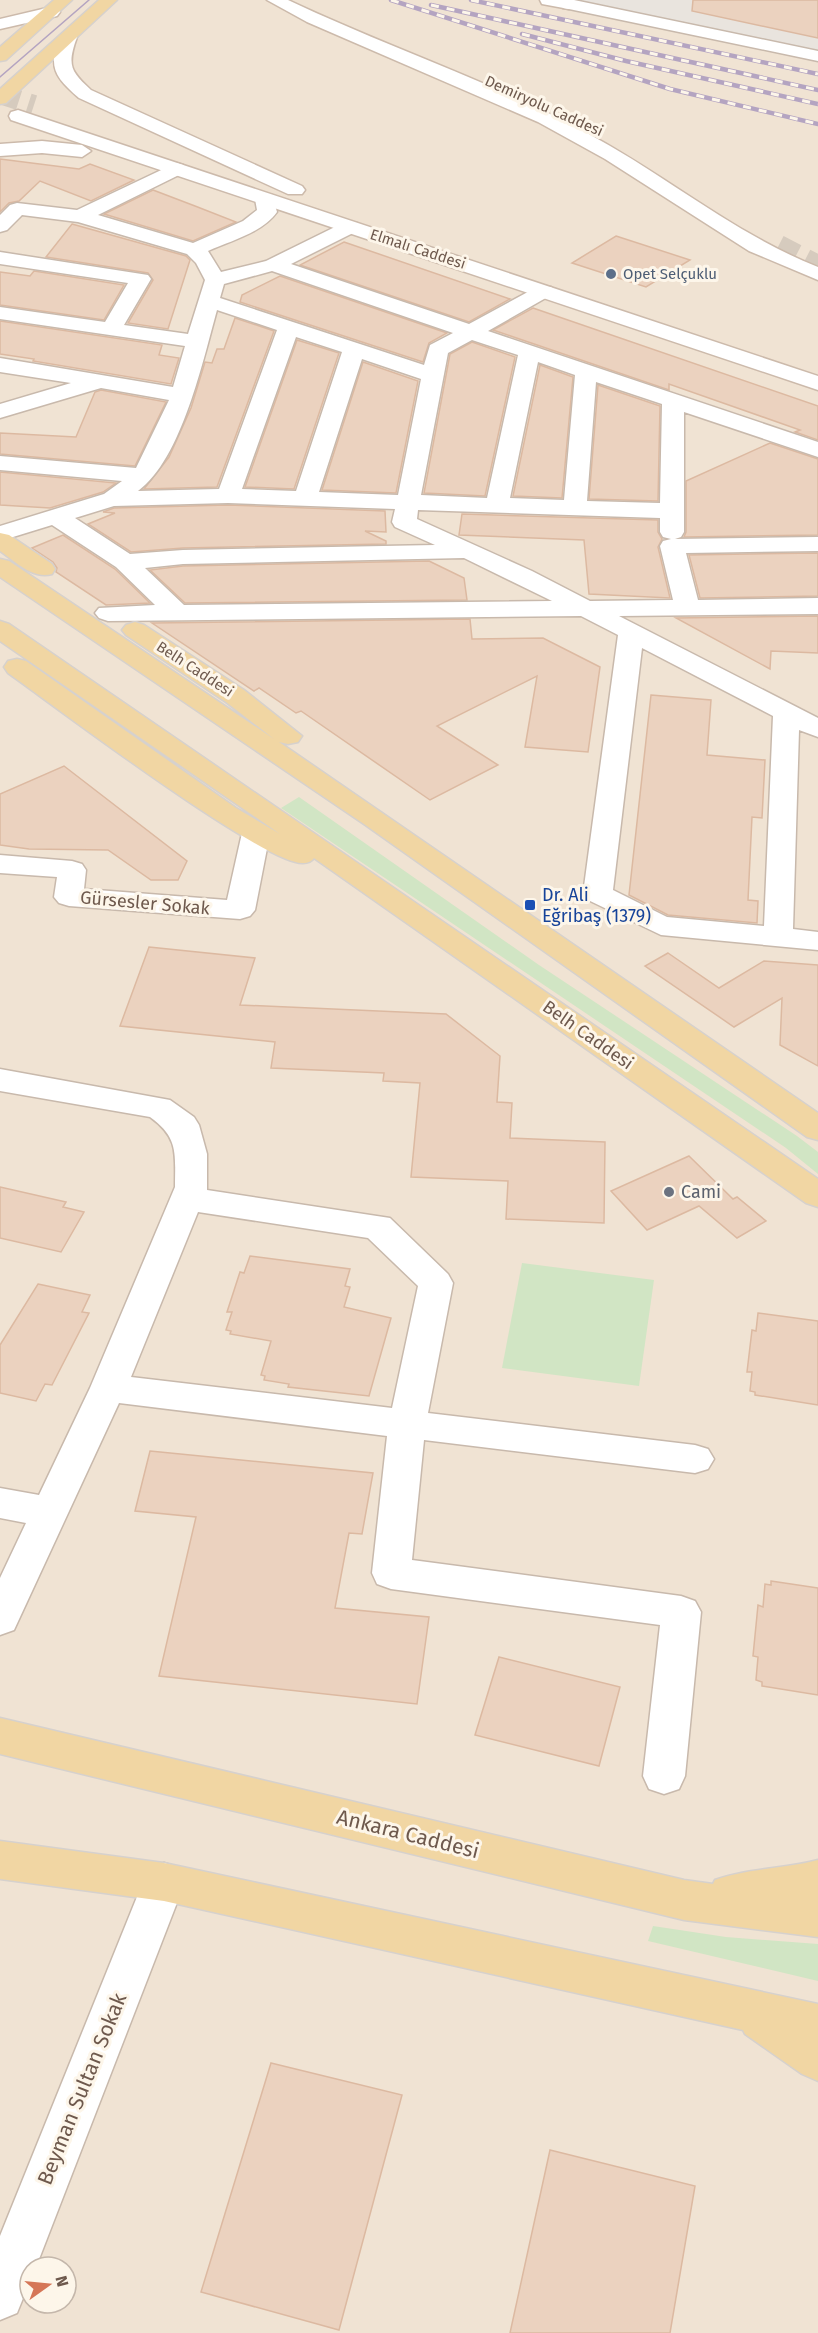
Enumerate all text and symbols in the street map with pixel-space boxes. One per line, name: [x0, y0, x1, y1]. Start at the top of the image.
street label: Demiryolu Caddesi: [482, 72, 606, 140]
street label: Elmalı Caddesi: [368, 225, 468, 273]
place label: Opet Selçuklu: [623, 265, 717, 283]
marker: Opet Selçuklu: [604, 267, 618, 281]
street label: Belh Caddesi: [153, 637, 237, 701]
place label: Dr. Ali Eğribaş (1379): [542, 884, 651, 927]
street label: Gürsesler Sokak: [79, 886, 212, 920]
marker: Dr. Ali Eğribaş (1379): [523, 898, 537, 912]
street label: Belh Caddesi: [538, 996, 638, 1074]
place label: Cami: [681, 1181, 721, 1203]
marker: Cami: [662, 1185, 676, 1199]
street label: Ankara Caddesi: [334, 1804, 482, 1864]
street label: Beyman Sultan Sokak: [32, 1989, 132, 2189]
north arrow: [18, 2255, 78, 2315]
text: N: [51, 2274, 73, 2289]

